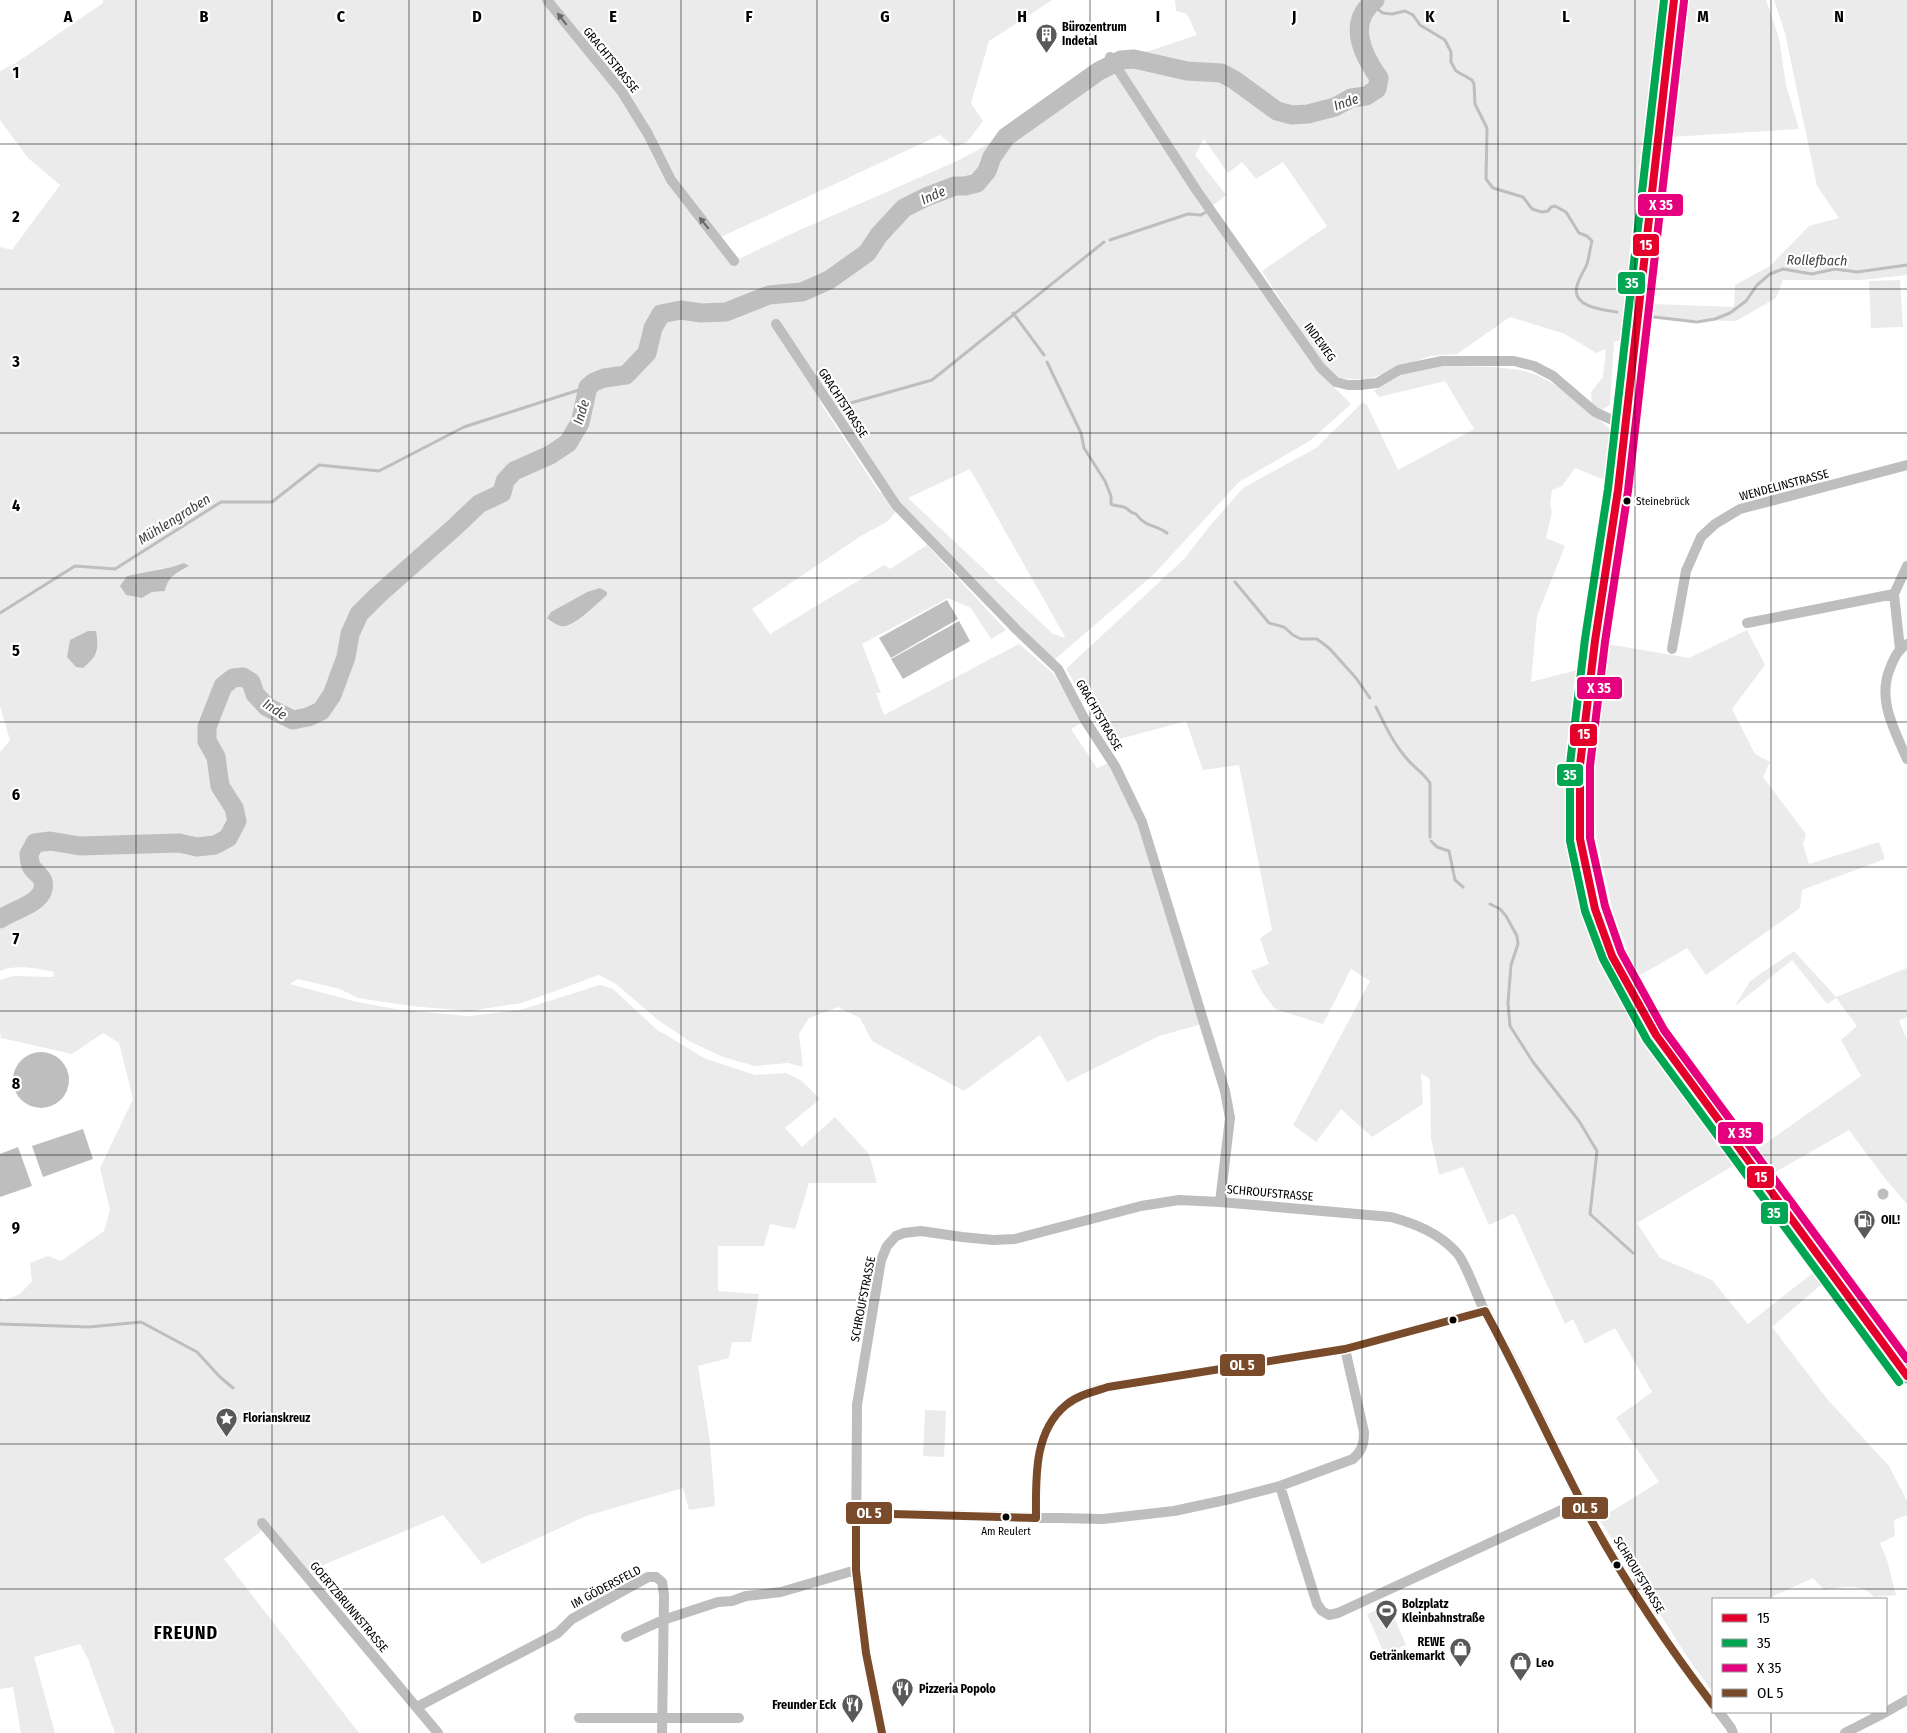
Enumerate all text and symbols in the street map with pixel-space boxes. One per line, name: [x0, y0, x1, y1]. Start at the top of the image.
text: A: [63, 7, 73, 26]
text: B: [200, 7, 209, 26]
text: C: [337, 7, 346, 26]
text: D: [472, 7, 482, 26]
text: E: [609, 7, 617, 26]
text: F: [745, 7, 753, 26]
text: G: [880, 7, 890, 26]
text: H: [1017, 7, 1027, 26]
text: I: [1156, 7, 1160, 26]
text: J: [1291, 7, 1296, 26]
text: K: [1425, 7, 1435, 26]
text: L: [1562, 7, 1570, 26]
text: M: [1697, 7, 1709, 26]
text: N: [1834, 7, 1844, 26]
one-way arrow: [556, 13, 567, 26]
place label: Bürozentrum Indetal: [1062, 20, 1127, 48]
building icon: Bürozentrum Indetal: [1034, 22, 1058, 53]
street label: GRACHTSTRASSE: [580, 25, 642, 96]
text: 1: [13, 63, 19, 82]
water label: Inde: [1332, 90, 1361, 115]
water label: Inde: [918, 182, 948, 208]
line badge: X 35: [1637, 193, 1684, 217]
text: X 35: [1648, 197, 1673, 214]
text: 2: [11, 207, 20, 226]
one-way arrow: [699, 217, 710, 230]
line badge: 15: [1632, 233, 1660, 257]
text: 15: [1640, 237, 1653, 254]
water label: Rollefbach: [1786, 251, 1847, 270]
line badge: 35: [1617, 271, 1646, 295]
text: 35: [1624, 275, 1639, 292]
street label: INDEWEG: [1301, 320, 1339, 364]
text: 3: [11, 352, 20, 371]
street label: GRACHTSTRASSE: [815, 366, 871, 441]
water label: Inde: [570, 397, 593, 427]
street label: WENDELINSTRASSE: [1738, 466, 1830, 504]
water label: Mühlengraben: [135, 490, 214, 548]
place label: Steinebrück: [1636, 495, 1690, 508]
text: 4: [12, 496, 20, 515]
marker: Steinebrück: [1622, 496, 1632, 506]
text: 5: [12, 641, 20, 660]
line badge: X 35: [1576, 676, 1623, 700]
street label: GRACHTSTRASSE: [1073, 677, 1125, 753]
text: X 35: [1586, 680, 1611, 697]
water label: Inde: [260, 695, 290, 724]
line badge: 15: [1569, 723, 1598, 747]
text: 15: [1578, 726, 1591, 743]
line badge: 35: [1556, 763, 1584, 787]
text: 35: [1562, 767, 1577, 784]
text: 6: [12, 785, 20, 804]
text: 7: [13, 929, 20, 948]
text: 8: [12, 1074, 21, 1093]
line badge: X 35: [1717, 1121, 1764, 1145]
text: X 35: [1727, 1125, 1752, 1142]
line badge: 15: [1746, 1165, 1775, 1189]
text: 15: [1755, 1169, 1768, 1186]
street label: SCHROUFSTRASSE: [1226, 1182, 1314, 1204]
line badge: 35: [1760, 1201, 1789, 1225]
text: 35: [1766, 1205, 1781, 1222]
fuel station icon: OIL!: [1853, 1208, 1877, 1239]
place label: OIL!: [1881, 1213, 1900, 1227]
text: 9: [12, 1218, 20, 1237]
street label: SCHROUFSTRASSE: [848, 1255, 878, 1343]
unlabelled marker: [1448, 1315, 1458, 1325]
line badge: OL 5: [1219, 1353, 1266, 1377]
text: OL 5: [1229, 1357, 1255, 1374]
place icon: Florianskreuz: [215, 1406, 239, 1437]
place label: Florianskreuz: [243, 1411, 310, 1425]
line badge: OL 5: [1561, 1496, 1609, 1520]
text: OL 5: [1572, 1500, 1598, 1517]
line badge: OL 5: [845, 1501, 893, 1525]
text: OL 5: [856, 1505, 882, 1522]
marker: Am Reulert: [1001, 1512, 1011, 1522]
place label: Am Reulert: [981, 1525, 1031, 1538]
street label: SCHROUFSTRASSE: [1611, 1534, 1668, 1616]
street label: GOERTZBRUNNSTRASSE: [307, 1559, 391, 1655]
unlabelled marker: [1612, 1560, 1622, 1570]
street label: IM GÖDERSFELD: [568, 1561, 643, 1611]
place label: Bolzplatz Kleinbahnstraße: [1402, 1597, 1485, 1625]
legend: [1712, 1598, 1887, 1713]
sports icon: Bolzplatz Kleinbahnstraße: [1374, 1599, 1398, 1630]
text: 15: [1757, 1609, 1770, 1627]
district label: FREUND: [154, 1622, 218, 1644]
text: 35: [1757, 1634, 1771, 1652]
place label: REWE Getränkemarkt: [1369, 1635, 1446, 1663]
shop icon: REWE Getränkemarkt: [1449, 1637, 1473, 1668]
shop icon: Leo: [1508, 1651, 1532, 1682]
place label: Leo: [1536, 1656, 1554, 1670]
text: X 35: [1757, 1659, 1782, 1677]
restaurant icon: Pizzeria Popolo: [891, 1677, 915, 1708]
place label: Pizzeria Popolo: [919, 1682, 996, 1696]
text: OL 5: [1757, 1684, 1784, 1702]
restaurant icon: Freunder Eck: [840, 1693, 864, 1724]
place label: Freunder Eck: [772, 1698, 837, 1712]

